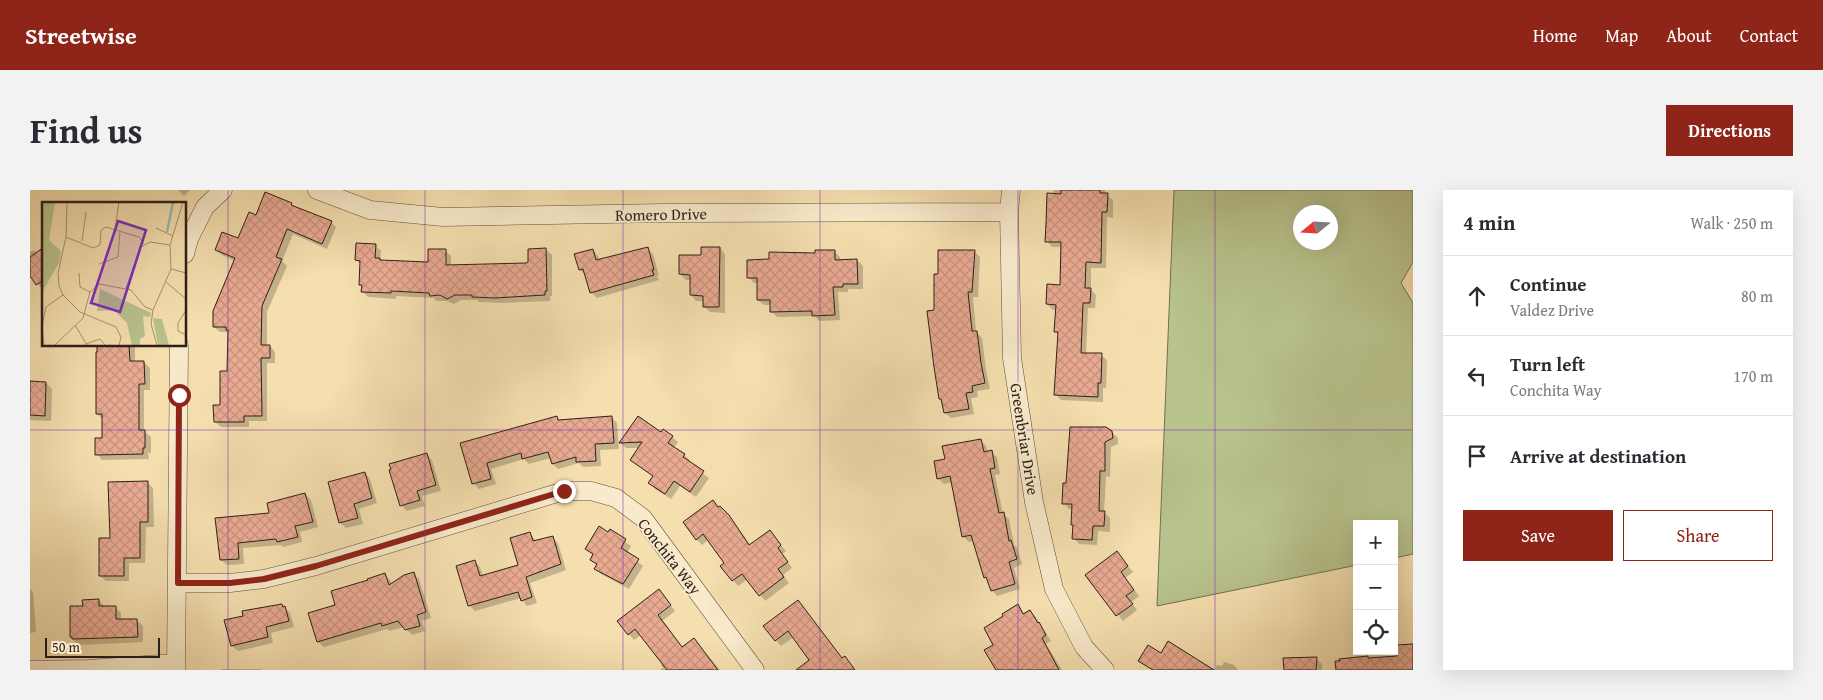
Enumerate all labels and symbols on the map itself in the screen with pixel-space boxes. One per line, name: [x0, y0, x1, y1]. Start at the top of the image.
street label: Romero Drive: [615, 201, 707, 227]
inset map: [42, 202, 186, 346]
north arrow: [1293, 205, 1338, 250]
street label: Greenbriar Drive: [1004, 381, 1046, 497]
route start: [168, 384, 191, 407]
route end: [553, 480, 576, 503]
street label: Conchita Way: [632, 513, 708, 599]
scale bar: [45, 635, 160, 658]

